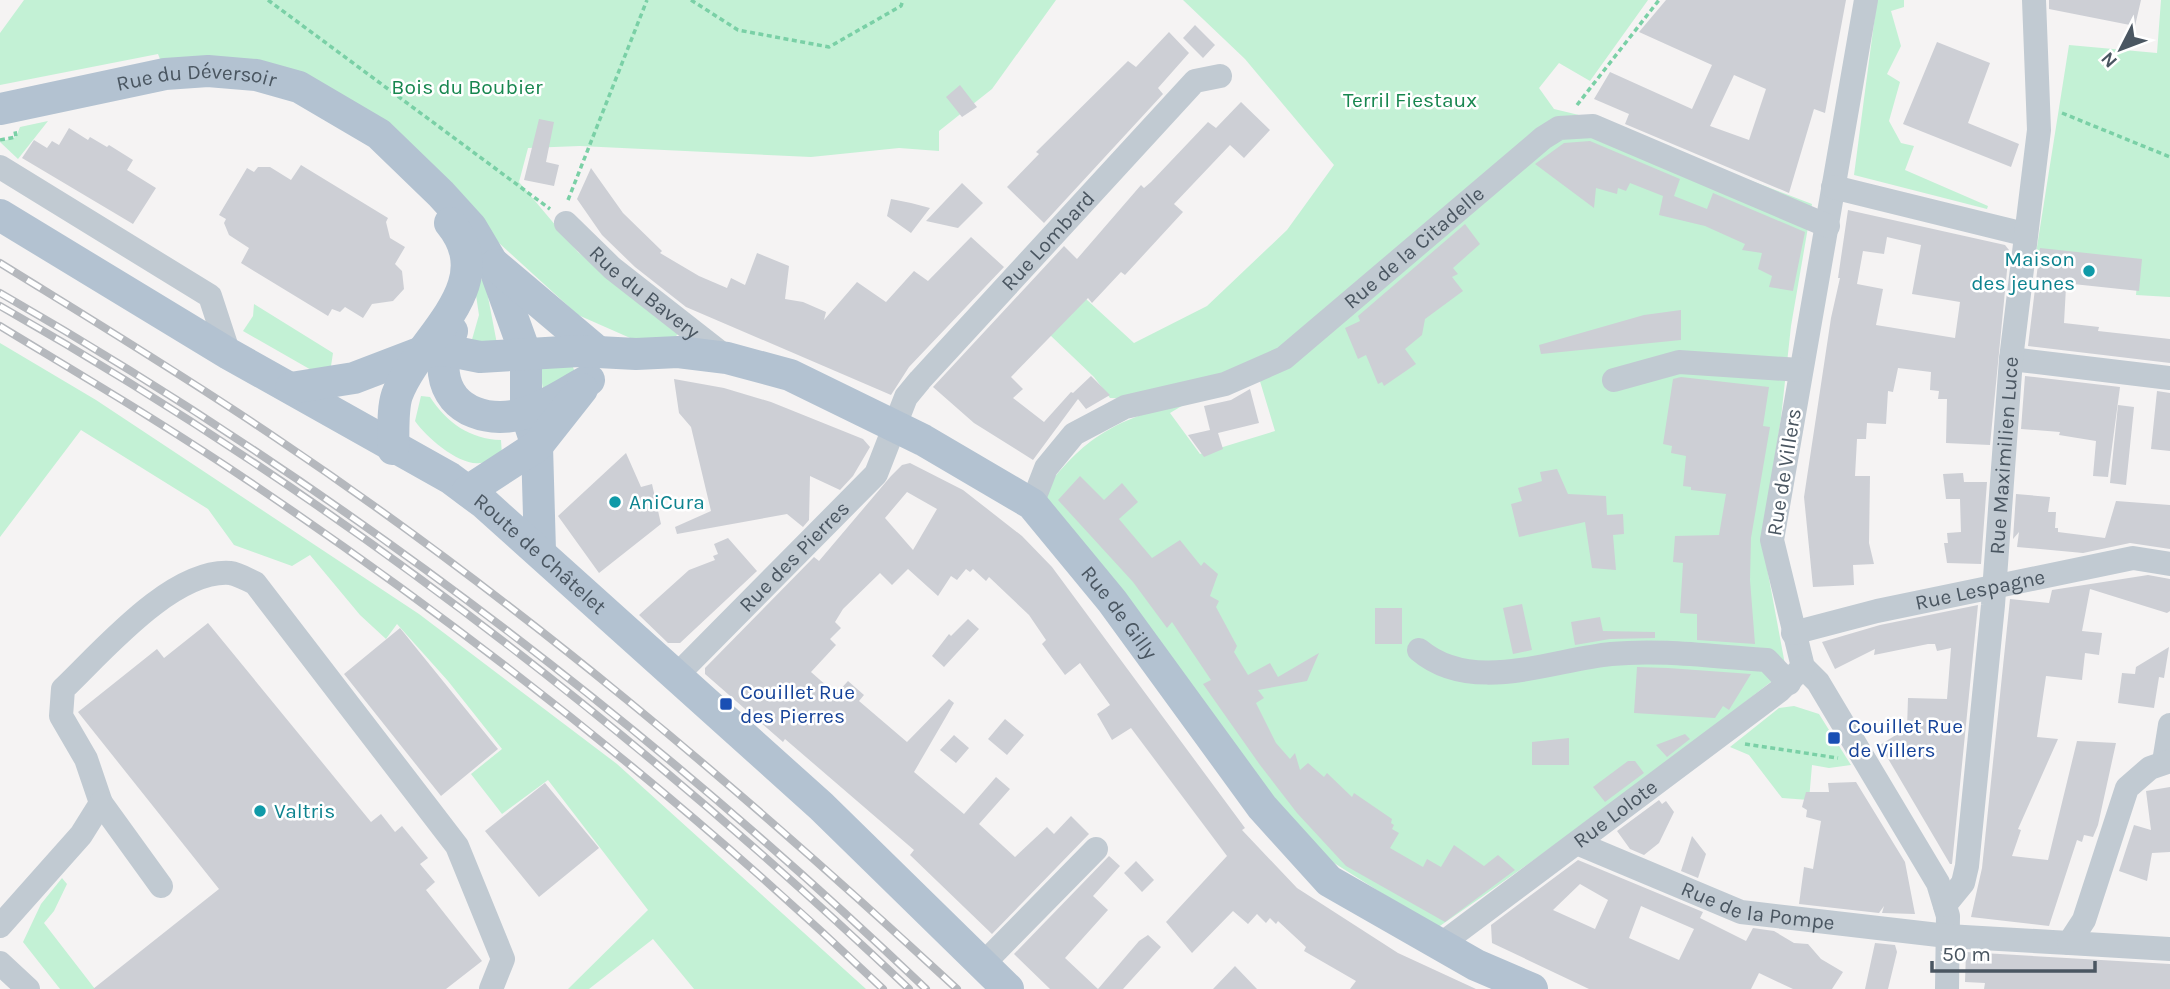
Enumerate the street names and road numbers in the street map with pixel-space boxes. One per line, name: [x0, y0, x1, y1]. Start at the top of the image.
street label: Rue du Déversoir: [114, 59, 280, 96]
street label: Rue de la Citadelle: [1339, 181, 1489, 314]
street label: Rue Lombard: [996, 186, 1100, 295]
street label: Rue du Bavery: [584, 241, 705, 344]
street label: Rue Maximilien Luce: [1985, 356, 2023, 555]
street label: Rue de Villers: [1762, 407, 1806, 537]
street label: Route de Châtelet: [469, 488, 611, 619]
street label: Rue des Pierres: [734, 496, 854, 617]
street label: Rue de Gilly: [1076, 561, 1162, 664]
street label: Rue Lespagne: [1913, 565, 2047, 615]
street label: Rue Lolote: [1569, 774, 1662, 853]
street label: Rue de la Pompe: [1678, 876, 1836, 935]

